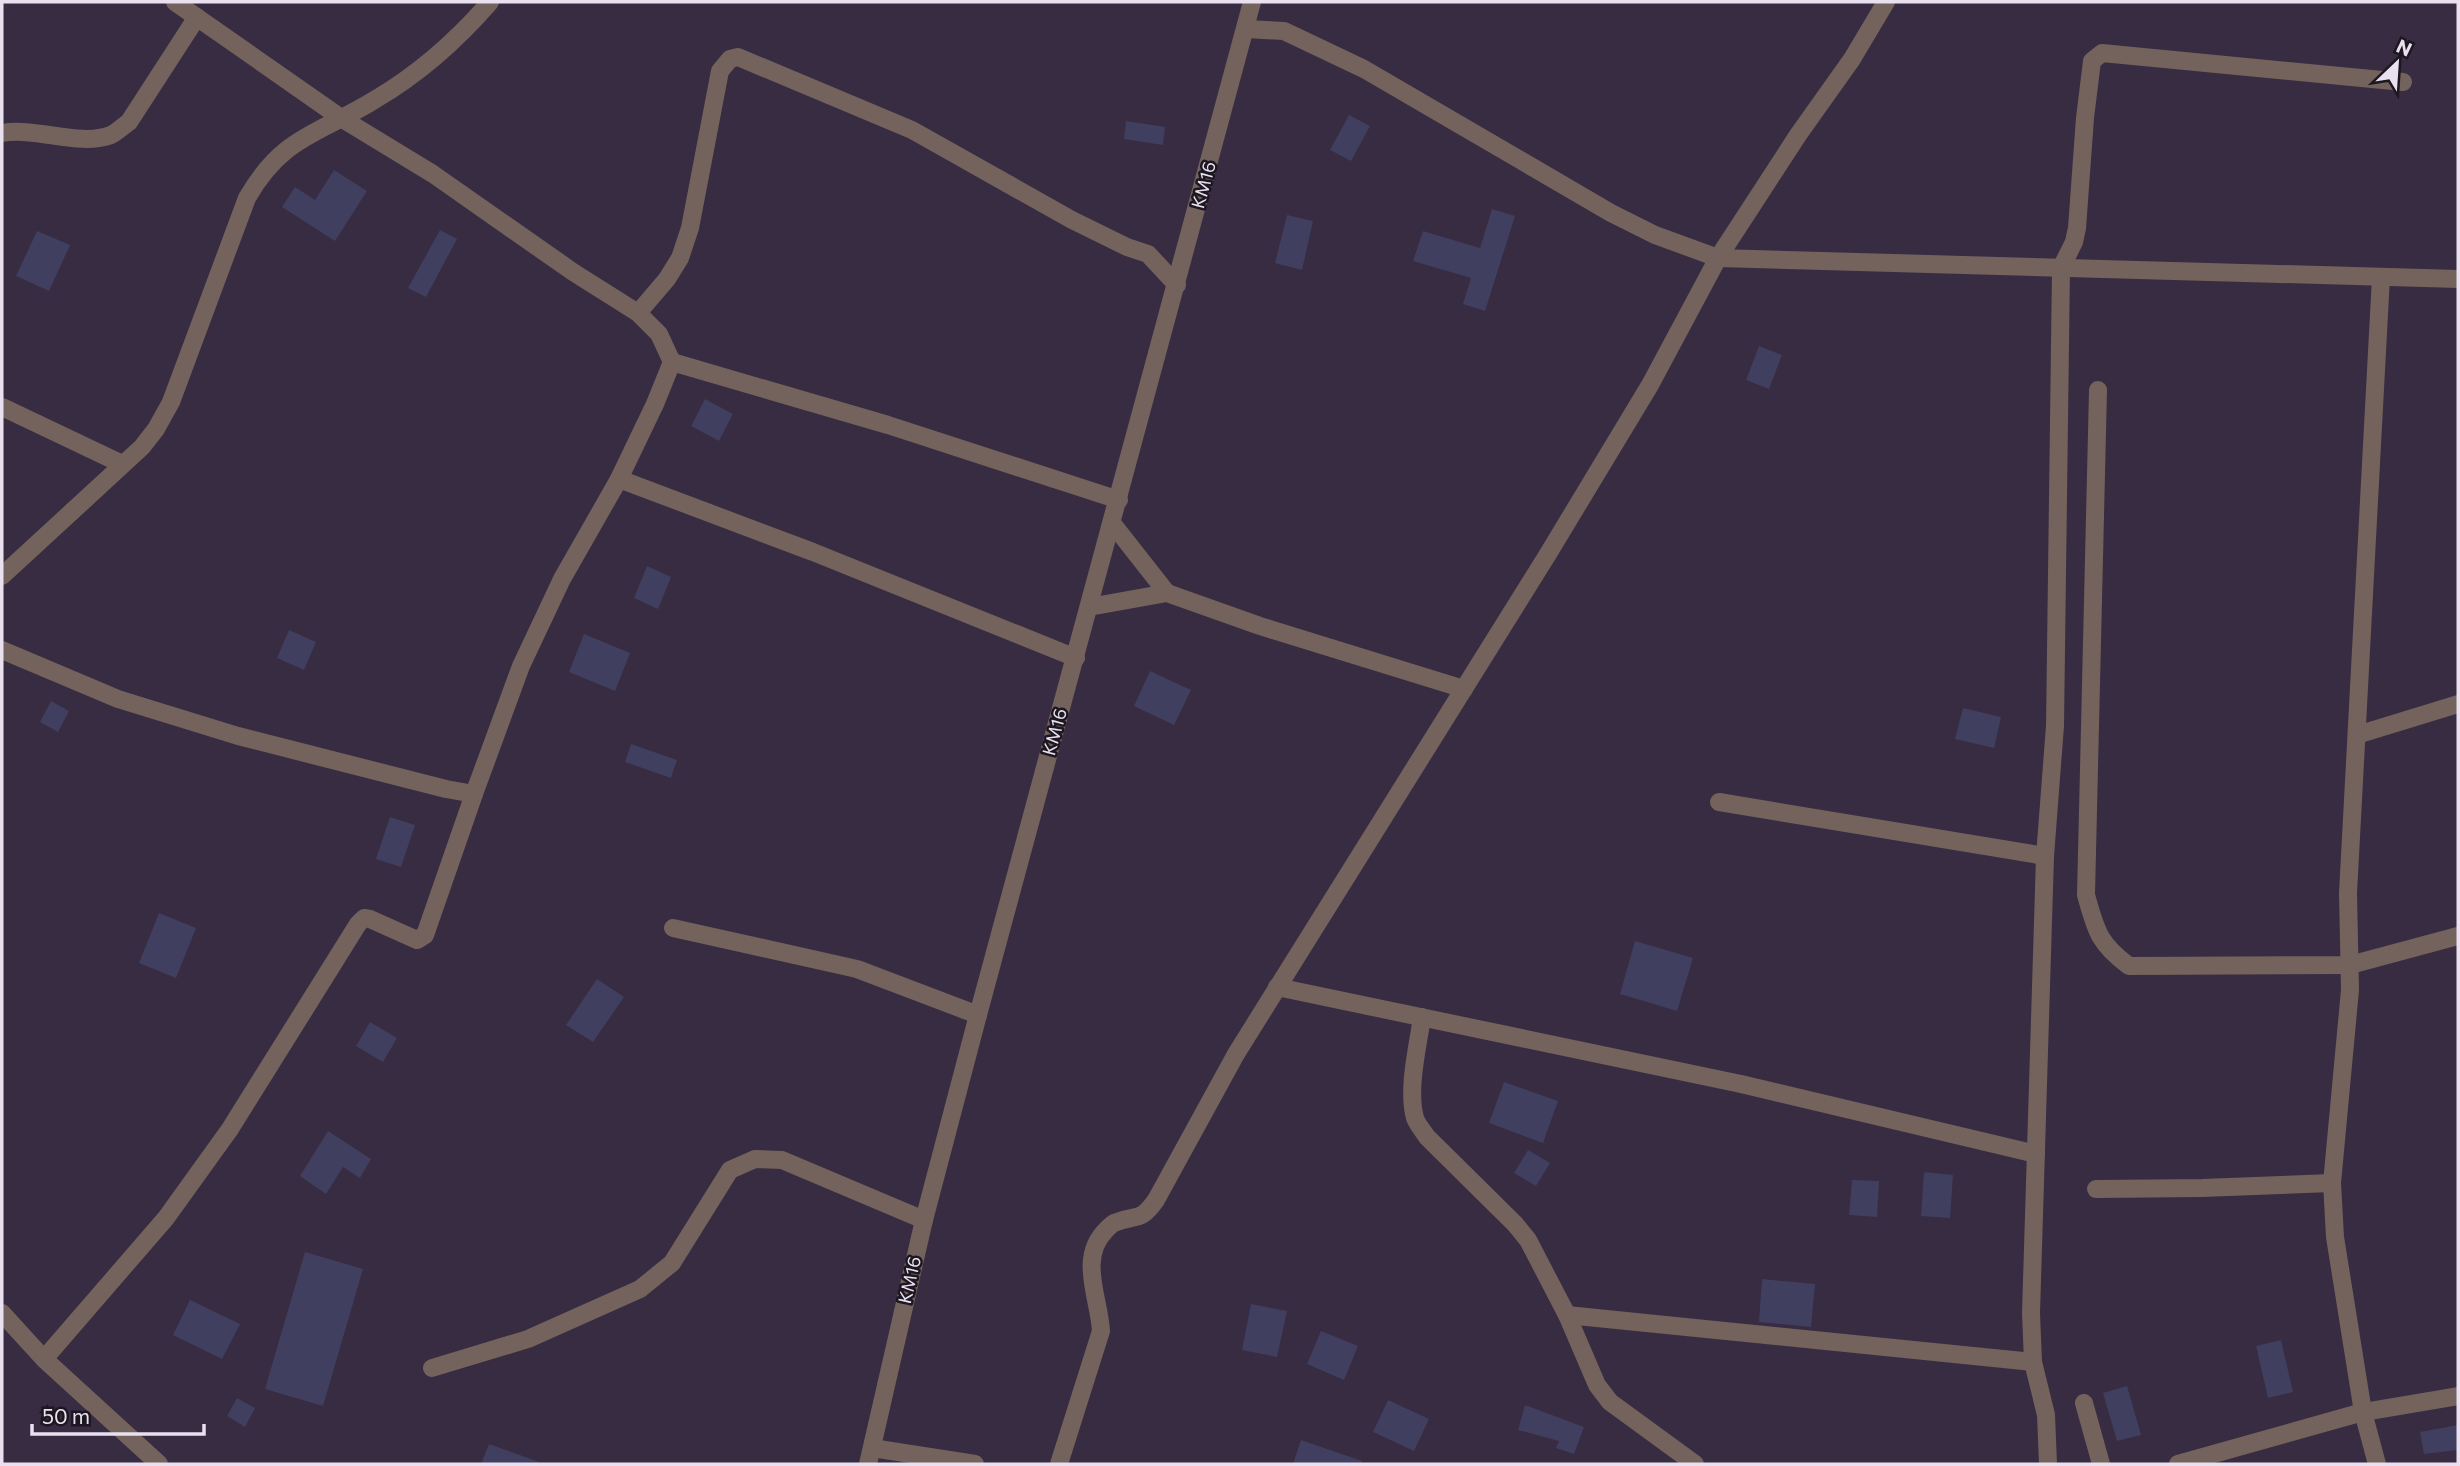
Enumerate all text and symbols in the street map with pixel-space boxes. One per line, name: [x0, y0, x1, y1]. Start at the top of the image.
north arrow: [2362, 28, 2432, 98]
text: N: [2393, 34, 2416, 61]
street label: KM16: [1186, 159, 1220, 211]
street label: KM16: [1037, 706, 1071, 758]
street label: KM16: [893, 1254, 925, 1306]
scale bar: [32, 1392, 203, 1436]
text: 50 m: [42, 1403, 90, 1428]

